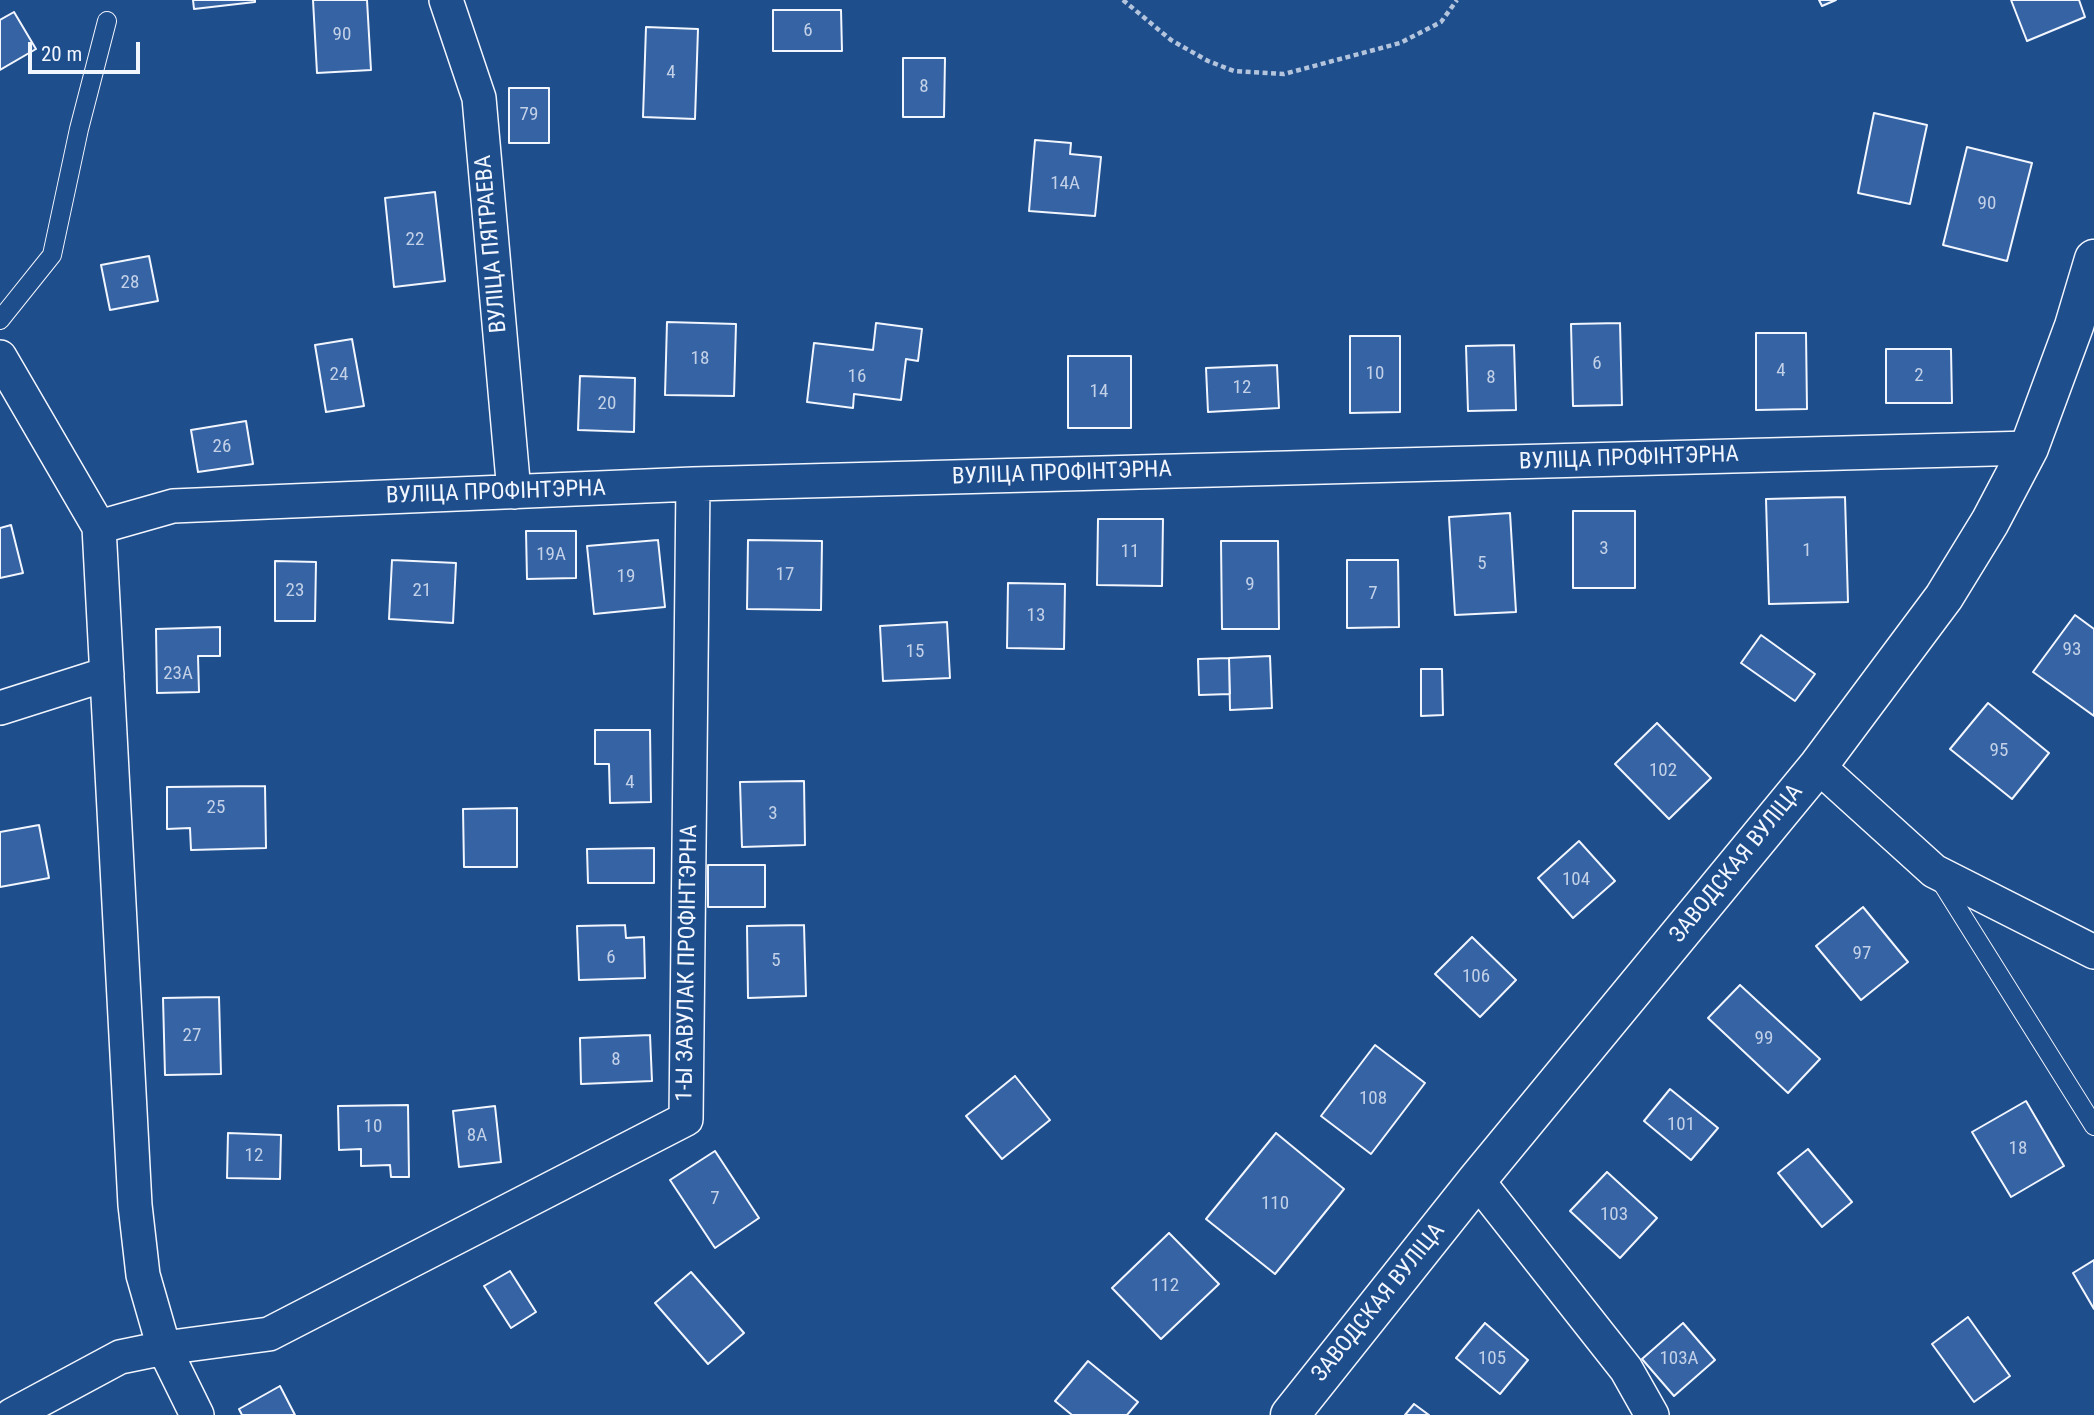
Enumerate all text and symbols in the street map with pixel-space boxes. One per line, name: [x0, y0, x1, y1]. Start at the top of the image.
house number: 6: [803, 20, 813, 42]
house number: 90: [333, 24, 351, 46]
scale bar: [32, 28, 144, 72]
text: 20 m: [41, 42, 82, 66]
house number: 4: [666, 62, 676, 84]
house number: 8: [919, 76, 929, 98]
house number: 79: [520, 104, 538, 126]
street label: ВУЛІЦА ПЯТРАЕВА: [470, 154, 514, 334]
house number: 14А: [1050, 173, 1080, 195]
house number: 90: [1978, 193, 1996, 215]
house number: 22: [406, 229, 424, 251]
house number: 28: [121, 272, 139, 294]
house number: 18: [691, 348, 709, 370]
house number: 6: [1592, 353, 1602, 375]
house number: 4: [1776, 360, 1786, 382]
house number: 10: [1366, 363, 1384, 385]
house number: 24: [330, 364, 348, 386]
house number: 2: [1914, 365, 1924, 387]
house number: 16: [848, 366, 866, 388]
house number: 8: [1486, 367, 1496, 389]
house number: 12: [1233, 377, 1251, 399]
house number: 14: [1090, 381, 1108, 403]
house number: 20: [598, 393, 616, 415]
house number: 26: [213, 436, 231, 458]
street label: ВУЛІЦА ПРОФІНТЭРНА: [1519, 441, 1739, 477]
street label: ВУЛІЦА ПРОФІНТЭРНА: [952, 456, 1172, 492]
street label: ВУЛІЦА ПРОФІНТЭРНА: [386, 475, 606, 511]
house number: 3: [1599, 538, 1609, 560]
house number: 1: [1802, 540, 1812, 562]
house number: 11: [1121, 541, 1139, 563]
house number: 19А: [536, 544, 566, 566]
house number: 5: [1477, 553, 1487, 575]
house number: 17: [776, 564, 794, 586]
house number: 19: [617, 566, 635, 588]
house number: 9: [1245, 574, 1255, 596]
house number: 23: [286, 580, 304, 602]
house number: 21: [413, 580, 431, 602]
house number: 7: [1368, 583, 1378, 605]
house number: 13: [1027, 605, 1045, 627]
house number: 93: [2063, 639, 2081, 661]
house number: 15: [906, 641, 924, 663]
house number: 23А: [163, 663, 193, 685]
house number: 95: [1990, 740, 2008, 762]
house number: 102: [1649, 760, 1677, 782]
house number: 4: [625, 772, 635, 794]
street label: ЗАВОДСКАЯ ВУЛІЦА: [1665, 779, 1809, 949]
house number: 25: [207, 797, 225, 819]
house number: 3: [768, 803, 778, 825]
street label: 1-Ы ЗАВУЛАК ПРОФІНТЭРНА: [672, 824, 704, 1102]
house number: 104: [1562, 869, 1590, 891]
house number: 97: [1853, 943, 1871, 965]
house number: 6: [606, 947, 616, 969]
house number: 5: [771, 950, 781, 972]
house number: 106: [1462, 966, 1490, 988]
house number: 27: [183, 1025, 201, 1047]
house number: 99: [1755, 1028, 1773, 1050]
house number: 8: [611, 1049, 621, 1071]
house number: 108: [1359, 1088, 1387, 1110]
house number: 101: [1667, 1114, 1695, 1136]
house number: 10: [364, 1116, 382, 1138]
house number: 8А: [467, 1125, 487, 1147]
house number: 18: [2009, 1138, 2027, 1160]
house number: 12: [245, 1145, 263, 1167]
house number: 7: [710, 1188, 720, 1210]
house number: 110: [1261, 1193, 1289, 1215]
house number: 103: [1600, 1204, 1628, 1226]
street label: ЗАВОДСКАЯ ВУЛІЦА: [1307, 1218, 1451, 1388]
house number: 112: [1151, 1275, 1179, 1297]
house number: 105: [1478, 1348, 1506, 1370]
house number: 103А: [1659, 1348, 1699, 1370]

